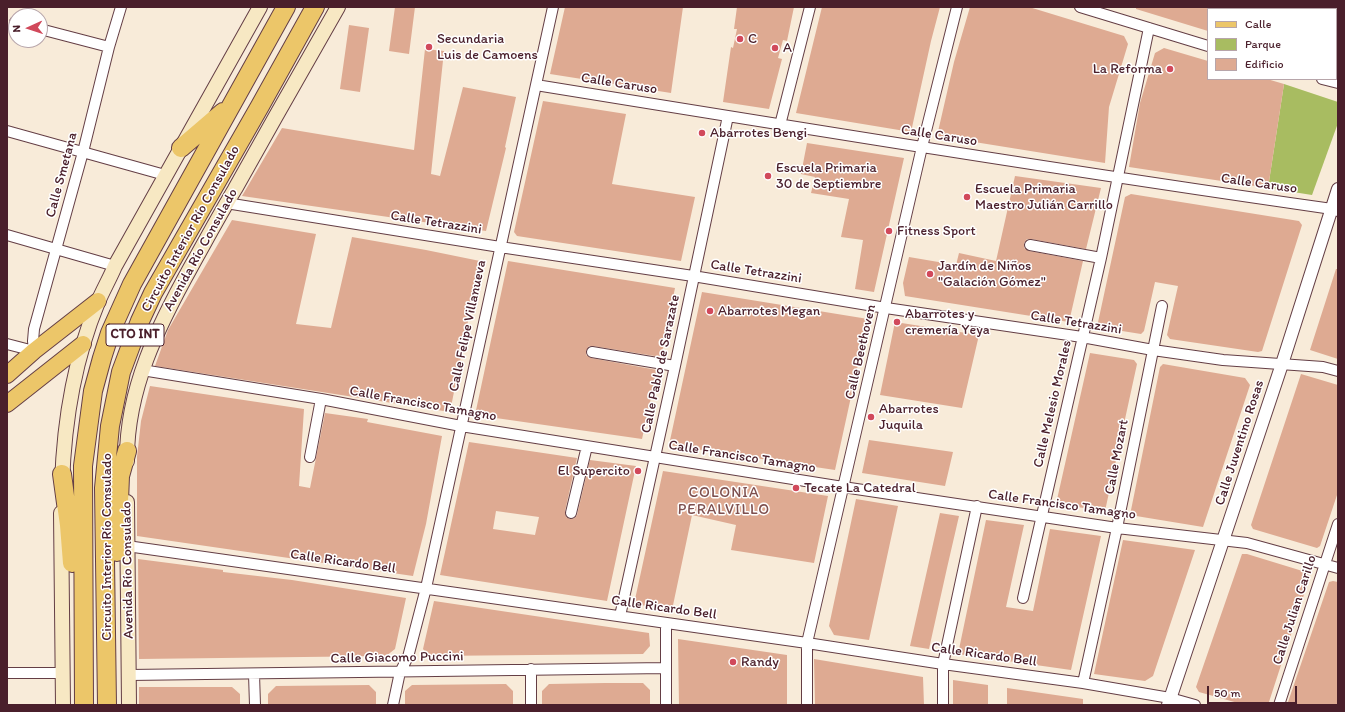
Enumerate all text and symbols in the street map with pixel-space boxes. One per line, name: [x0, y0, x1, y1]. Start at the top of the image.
north arrow: [8, 8, 48, 48]
legend: [1207, 8, 1337, 80]
text: Calle: [1245, 17, 1271, 31]
text: N: [10, 25, 23, 33]
place label: Secundaria Luis de Camoens: [437, 31, 538, 64]
place label: C: [748, 31, 757, 47]
marker: C: [735, 34, 745, 44]
text: Parque: [1245, 37, 1281, 51]
place label: A: [783, 40, 792, 56]
marker: Secundaria Luis de Camoens: [424, 42, 434, 52]
marker: A: [770, 43, 780, 53]
text: Edificio: [1245, 57, 1284, 71]
place label: La Reforma: [1093, 61, 1162, 77]
marker: La Reforma: [1165, 64, 1175, 74]
street label: Calle Caruso: [580, 70, 658, 98]
street label: Calle Caruso: [900, 122, 978, 150]
place label: Abarrotes Bengi: [710, 125, 807, 141]
marker: Abarrotes Bengi: [697, 128, 707, 138]
street label: Calle Smetana: [43, 130, 81, 220]
street label: Circuito Interior Río Consulado: [138, 143, 244, 315]
place label: Escuela Primaria 30 de Septiembre: [776, 160, 881, 192]
street label: Calle Caruso: [1220, 170, 1298, 198]
marker: Escuela Primaria 30 de Septiembre: [763, 171, 773, 181]
place label: Escuela Primaria Maestro Julián Carrillo: [975, 181, 1113, 214]
street label: Avenida Río Consulado: [160, 186, 242, 314]
marker: Escuela Primaria Maestro Julián Carrillo: [962, 192, 972, 202]
street label: Calle Tetrazzini: [389, 207, 483, 239]
place label: Fitness Sport: [897, 223, 976, 239]
marker: Fitness Sport: [884, 226, 894, 236]
street label: Calle Tetrazzini: [709, 256, 803, 288]
place label: Jardín de Niños "Galación Gómez": [938, 258, 1046, 290]
street label: Calle Felipe Villanueva: [446, 259, 490, 393]
marker: Jardín de Niños "Galación Gómez": [925, 269, 935, 279]
street label: Calle Pablo de Sarazate: [638, 293, 684, 435]
place label: Abarrotes Megan: [718, 303, 820, 319]
street label: Calle Beethoven: [842, 303, 880, 401]
marker: Abarrotes Megan: [705, 306, 715, 316]
place label: Abarrotes y cremería Yeya: [905, 306, 990, 338]
street label: Calle Tetrazzini: [1029, 307, 1123, 339]
marker: Abarrotes y cremería Yeya: [892, 317, 902, 327]
road number: CTO INT: [106, 324, 164, 346]
street label: Calle Melesio Morales: [1030, 339, 1076, 469]
street label: Calle Juventino Rosas: [1212, 378, 1268, 508]
street label: Calle Francisco Tamagno: [348, 383, 498, 425]
place label: Abarrotes Juquila: [879, 401, 939, 434]
marker: Abarrotes Juquila: [866, 412, 876, 422]
street label: Calle Mozart: [1102, 418, 1132, 496]
street label: Calle Francisco Tamagno: [667, 437, 817, 477]
street label: Circuito Interior Río Consulado: [99, 453, 115, 641]
place label: El Supercito: [558, 463, 630, 479]
marker: El Supercito: [633, 466, 643, 476]
place label: Tecate La Catedral: [804, 480, 916, 496]
marker: Tecate La Catedral: [791, 483, 801, 493]
district label: COLONIA PERALVILLO: [677, 484, 771, 519]
street label: Calle Francisco Tamagno: [987, 486, 1137, 524]
street label: Avenida Río Consulado: [118, 501, 138, 639]
street label: Calle Ricardo Bell: [289, 546, 397, 578]
street label: Calle Julian Carillo: [1269, 553, 1321, 667]
street label: Calle Ricardo Bell: [610, 592, 718, 624]
street label: Calle Ricardo Bell: [930, 639, 1038, 671]
street label: Calle Giacomo Puccini: [330, 648, 464, 668]
place label: Randy: [741, 654, 779, 670]
marker: Randy: [728, 657, 738, 667]
scale bar: [1209, 678, 1299, 704]
text: 50 m: [1214, 686, 1240, 700]

